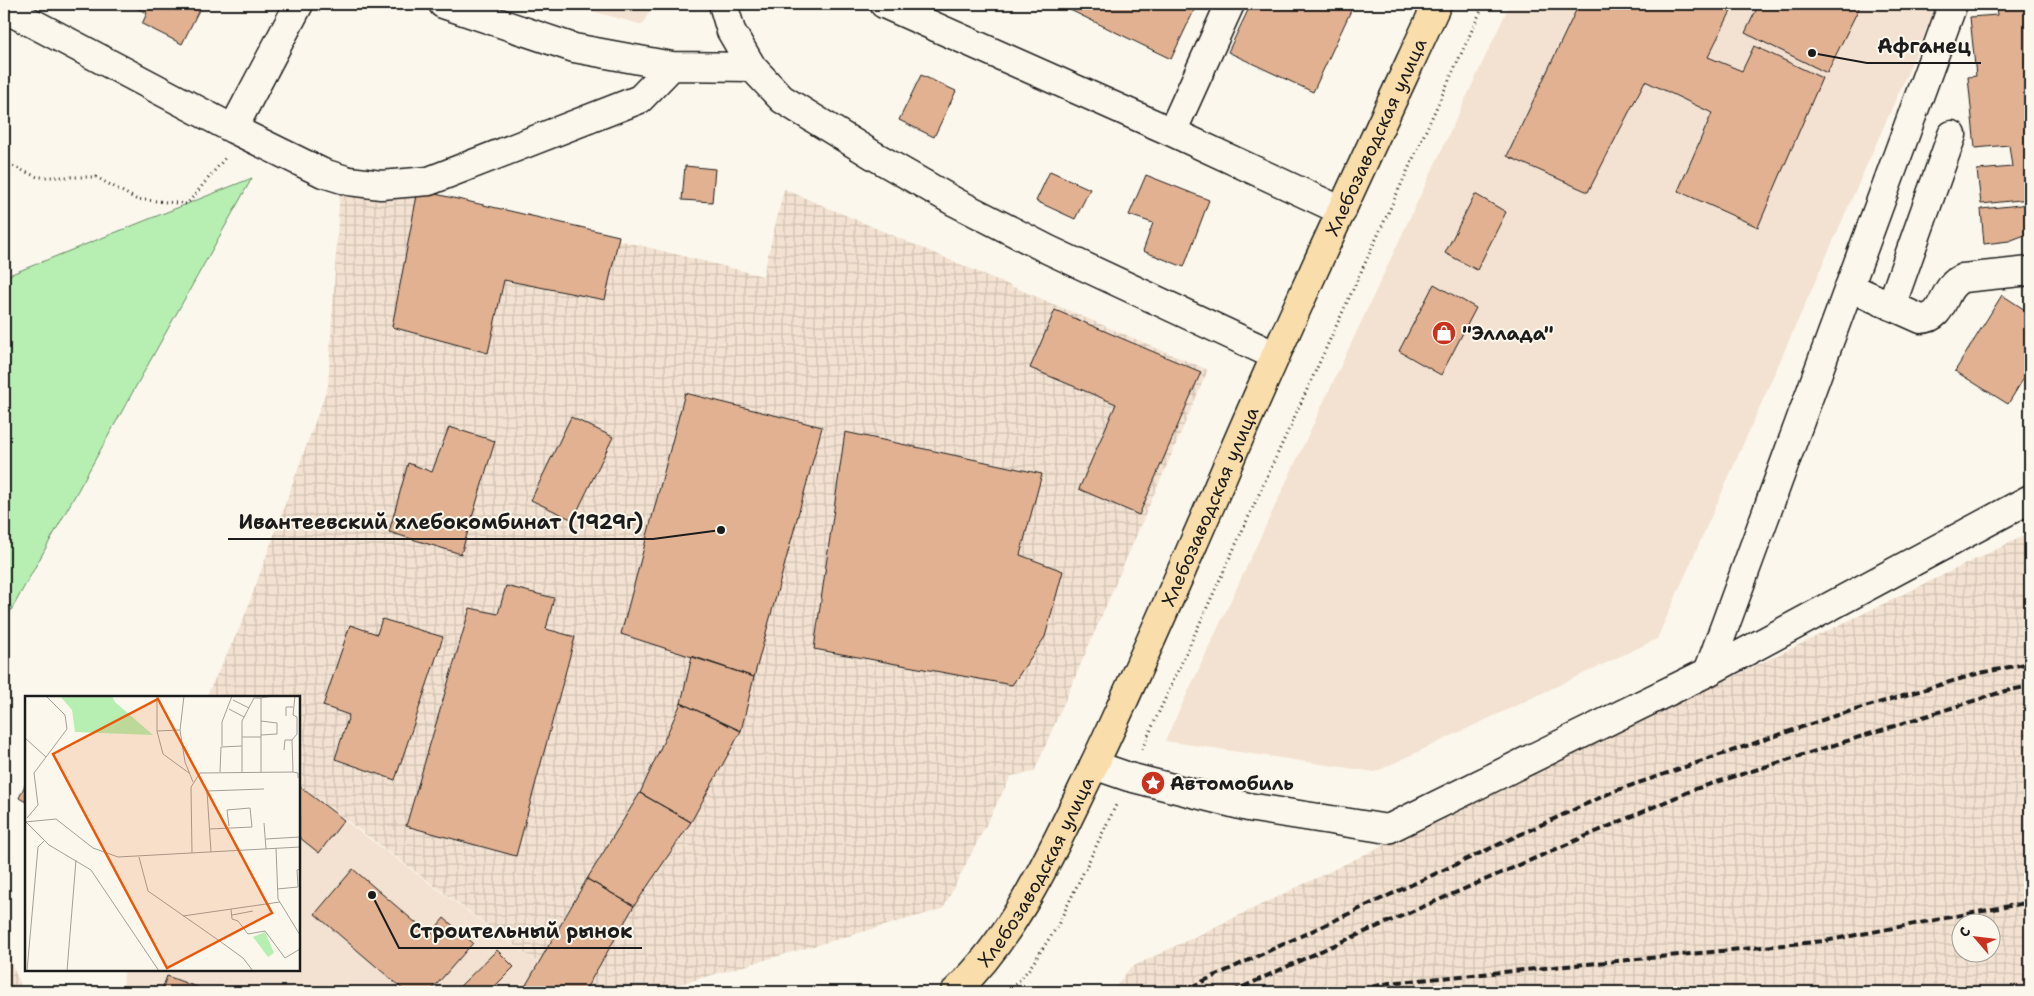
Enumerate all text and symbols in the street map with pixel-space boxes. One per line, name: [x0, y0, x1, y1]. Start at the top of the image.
callout: Афганец: [1867, 28, 1981, 63]
text: Афганец: [1877, 33, 1971, 59]
street label: Хлебозаводская улица: [1319, 34, 1433, 240]
shop icon: "Эллада": [1431, 320, 1457, 346]
place label: "Эллада": [1462, 321, 1554, 346]
street label: Хлебозаводская улица: [1156, 403, 1265, 610]
callout: Ивантеевский хлебокомбинат (1929г): [228, 504, 653, 539]
text: Ивантеевский хлебокомбинат (1929г): [239, 509, 644, 535]
inset map: [25, 696, 300, 971]
place icon: Автомобиль: [1140, 770, 1166, 796]
place label: Автомобиль: [1170, 771, 1294, 796]
street label: Хлебозаводская улица: [972, 772, 1100, 972]
callout: Строительный рынок: [399, 913, 642, 948]
north arrow: [1952, 914, 2002, 964]
text: Строительный рынок: [409, 918, 633, 944]
text: С: [1955, 924, 1974, 940]

